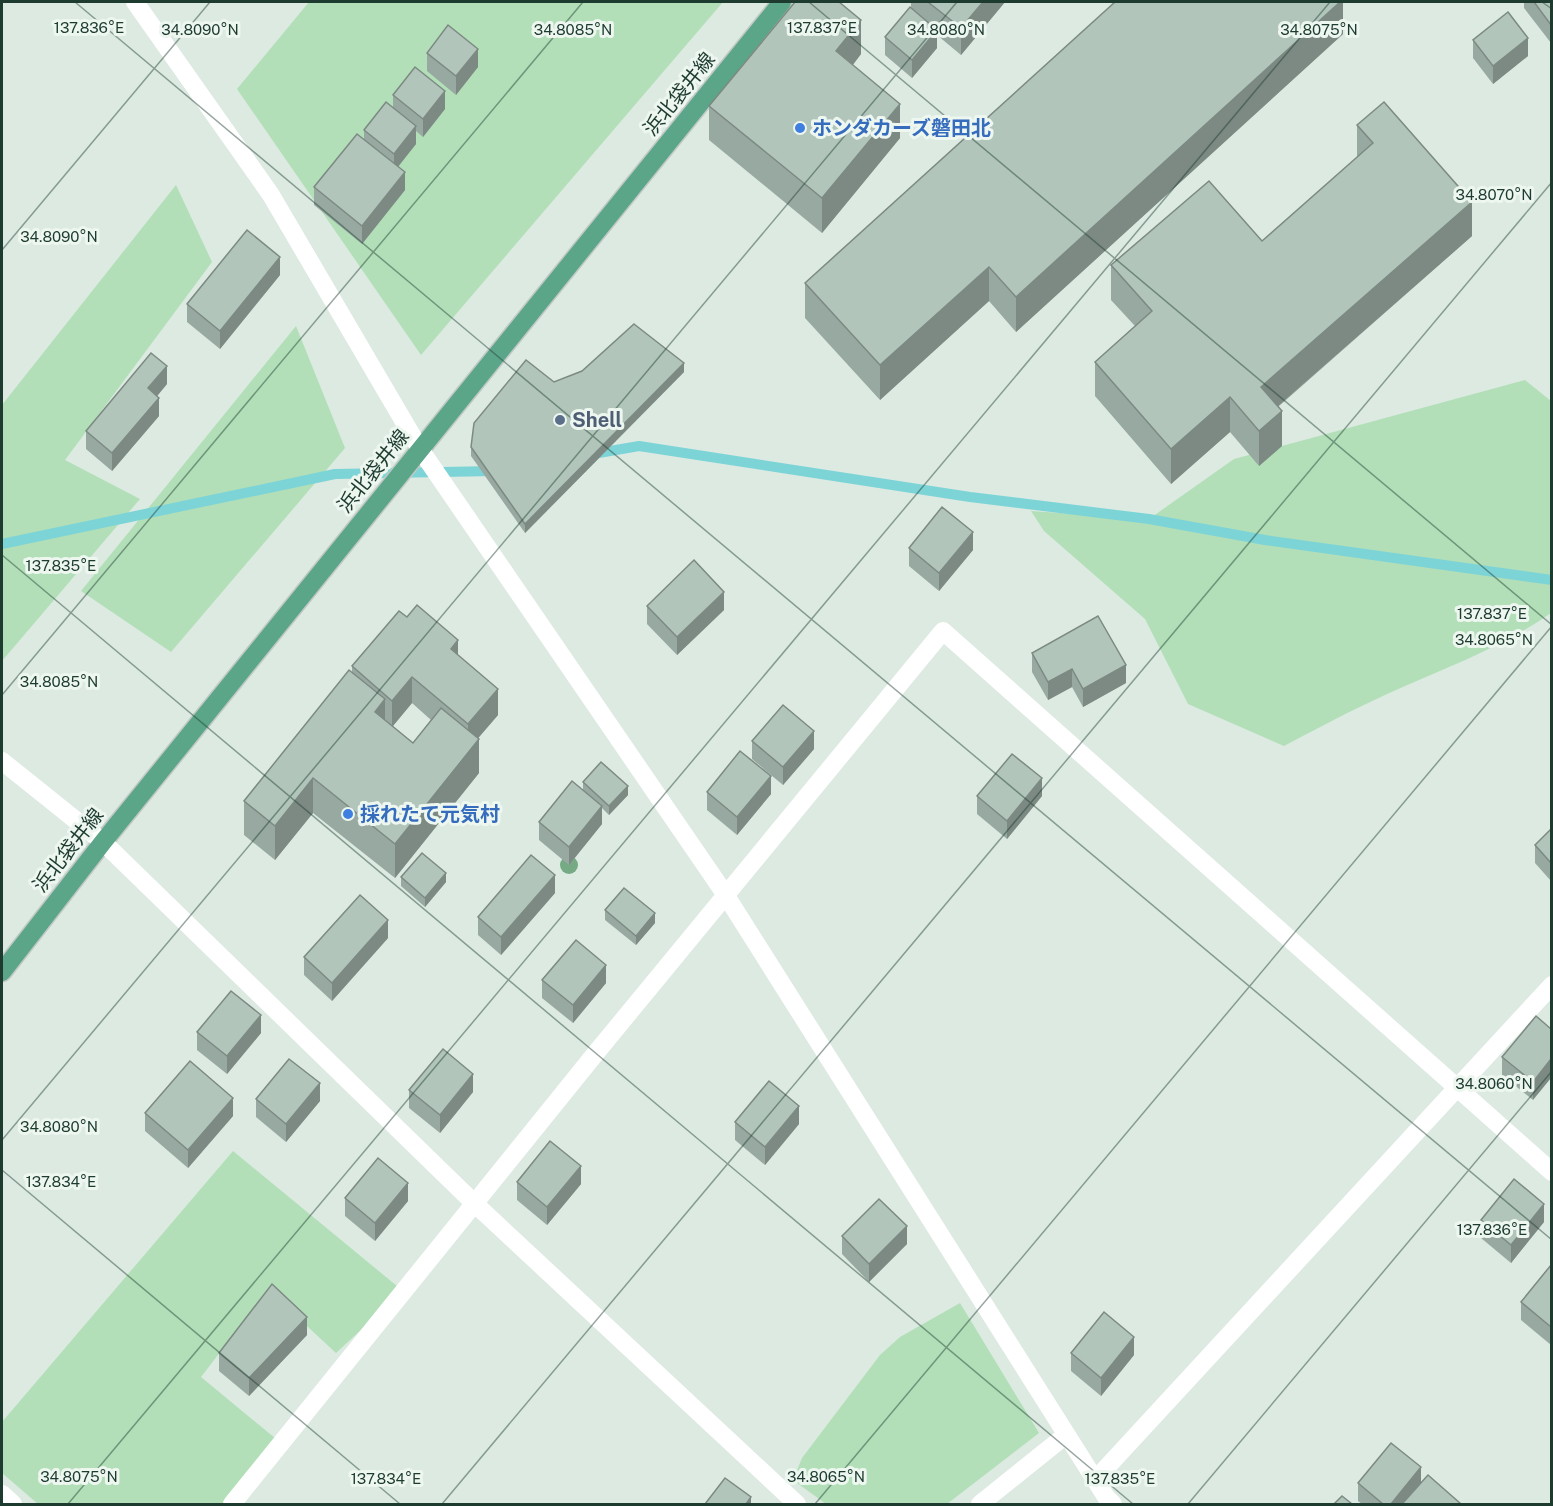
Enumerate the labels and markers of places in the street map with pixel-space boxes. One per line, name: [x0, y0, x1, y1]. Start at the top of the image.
place label: ホンダカーズ磐田北: [812, 116, 991, 140]
marker: ホンダカーズ磐田北: [793, 121, 807, 135]
place label: Shell: [572, 408, 622, 432]
marker: Shell: [553, 413, 567, 427]
place label: 採れたて元気村: [360, 802, 500, 826]
marker: 採れたて元気村: [341, 807, 355, 821]

